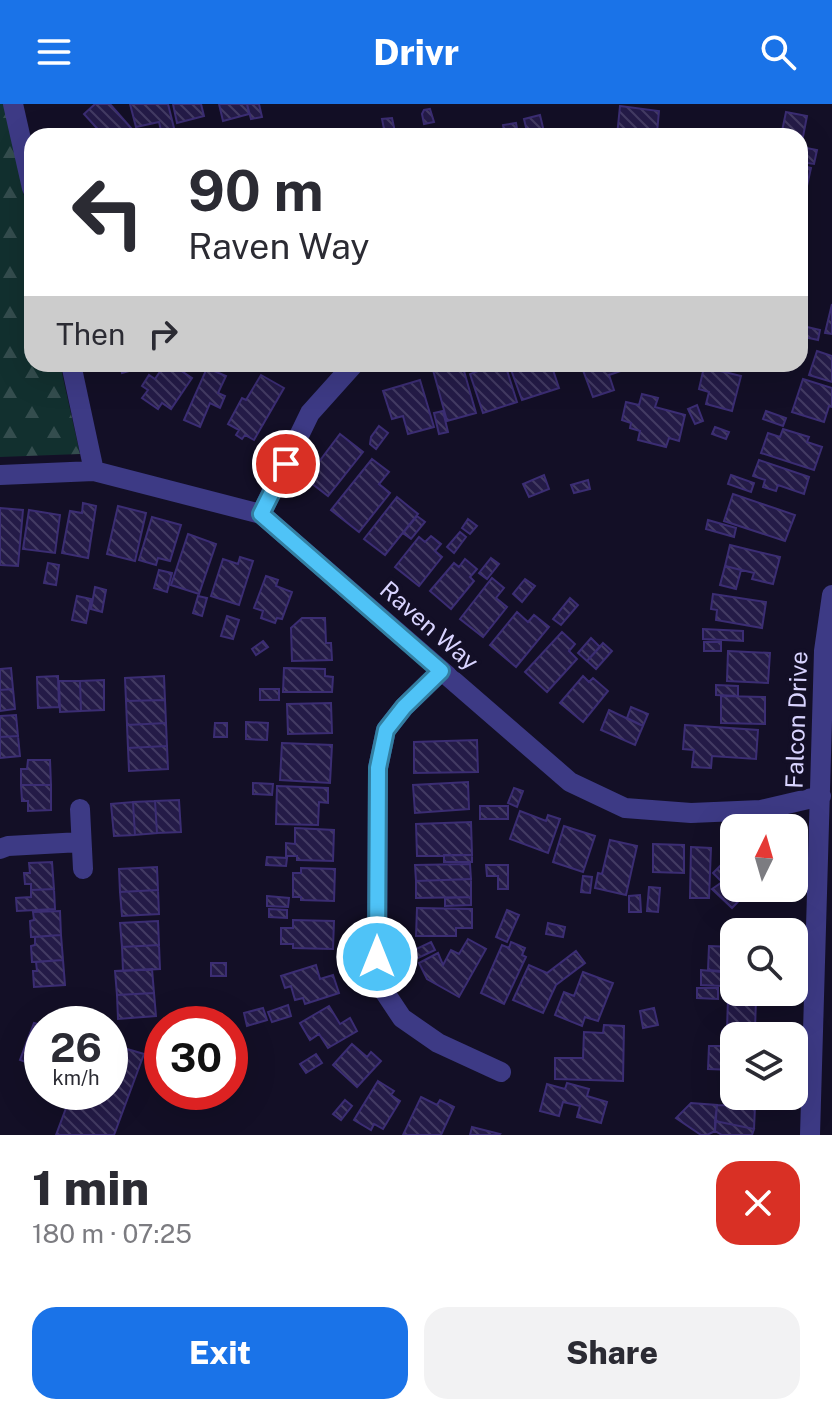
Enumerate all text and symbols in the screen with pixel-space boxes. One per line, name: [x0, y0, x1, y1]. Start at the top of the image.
icon: menu: [32, 30, 76, 74]
icon: search: [756, 30, 800, 74]
text: Drivr: [373, 31, 459, 73]
text: 90 m: [188, 158, 324, 224]
icon: left: [56, 160, 160, 264]
text: Raven Way: [188, 225, 370, 267]
icon: right: [141, 312, 185, 356]
text: Then: [56, 316, 125, 352]
pin: [252, 430, 320, 498]
icon: arrive: [264, 442, 308, 486]
street label: Raven Way: [375, 575, 485, 676]
street label: Falcon Drive: [780, 651, 812, 789]
north arrow: [720, 814, 808, 902]
map controls: [720, 814, 808, 1110]
position arrow: [335, 915, 419, 999]
button: search: [720, 918, 808, 1006]
speed limit sign: 30: [144, 1006, 248, 1110]
button: layers: [720, 1022, 808, 1110]
text: 26: [50, 1024, 102, 1071]
text: km/h: [52, 1066, 100, 1090]
text: 1 min: [32, 1159, 149, 1216]
button: close: [716, 1161, 800, 1245]
text: 180 m · 07:25: [32, 1218, 192, 1249]
button: Exit: [32, 1307, 408, 1399]
button: Share: [424, 1307, 800, 1399]

